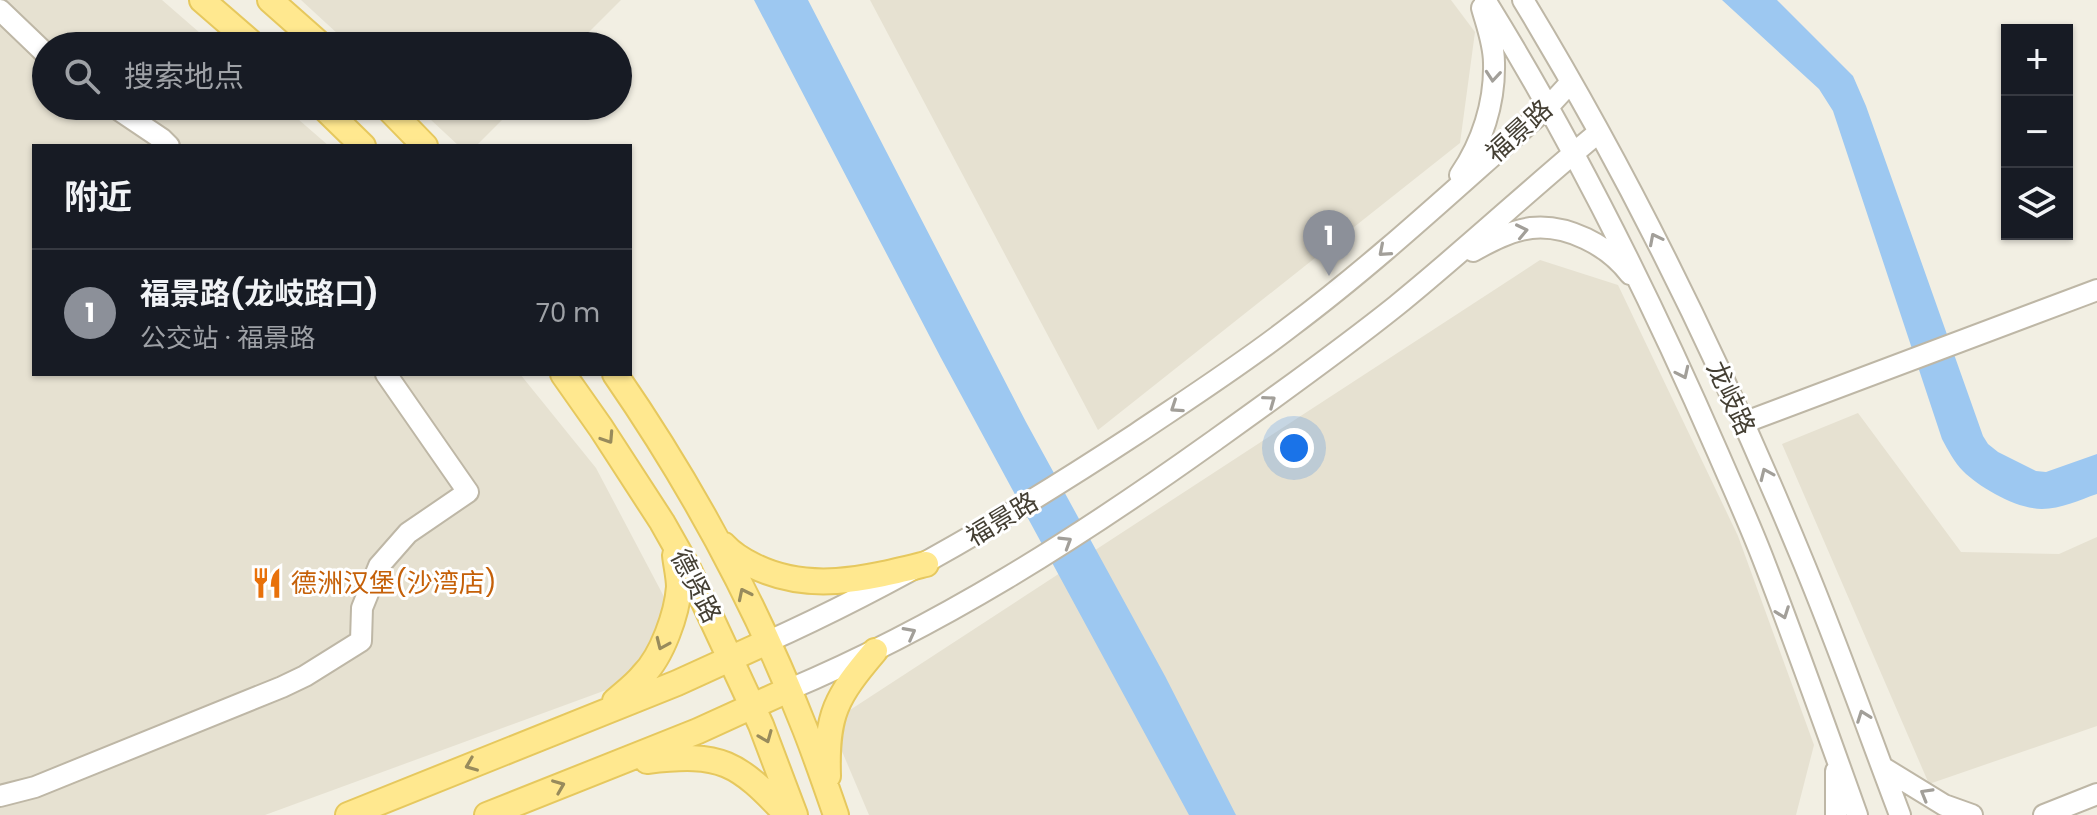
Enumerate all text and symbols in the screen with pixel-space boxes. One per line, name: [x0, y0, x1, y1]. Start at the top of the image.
map controls: [2001, 24, 2073, 240]
button: +: [2001, 24, 2073, 96]
search box: [32, 32, 632, 120]
icon: search: [60, 54, 104, 98]
text: 搜索地点: [124, 55, 244, 98]
one-way arrow: [1485, 70, 1502, 83]
street label: 福景路: [1478, 92, 1560, 170]
button: −: [2001, 96, 2073, 168]
button: layers: [2001, 168, 2073, 240]
text: 附近: [64, 173, 132, 221]
pin: 1: [1303, 210, 1355, 276]
one-way arrow: [1515, 223, 1529, 240]
one-way arrow: [1650, 233, 1665, 248]
one-way arrow: [1378, 242, 1393, 256]
text: 福景路(龙岐路口): [140, 272, 379, 315]
text: 1: [85, 295, 95, 331]
text: 70 m: [536, 295, 600, 331]
text: 公交站 · 福景路: [140, 320, 315, 356]
street label: 龙岐路: [1698, 355, 1764, 441]
one-way arrow: [1673, 365, 1689, 379]
one-way arrow: [1261, 396, 1276, 410]
one-way arrow: [1170, 397, 1184, 412]
your location: [1274, 428, 1314, 468]
one-way arrow: [598, 429, 613, 444]
one-way arrow: [1760, 468, 1776, 483]
street label: 福景路: [959, 483, 1045, 555]
one-way arrow: [1057, 537, 1072, 552]
street label: 德贤路: [662, 543, 730, 629]
place label: 德洲汉堡(沙湾店): [291, 565, 497, 601]
restaurant icon: 德洲汉堡(沙湾店): [250, 566, 284, 600]
one-way arrow: [738, 587, 754, 602]
one-way arrow: [1773, 605, 1790, 619]
one-way arrow: [901, 628, 916, 643]
one-way arrow: [656, 635, 672, 650]
one-way arrow: [1856, 709, 1873, 723]
one-way arrow: [757, 729, 773, 743]
one-way arrow: [465, 756, 479, 772]
one-way arrow: [551, 779, 565, 796]
one-way arrow: [1920, 788, 1935, 804]

